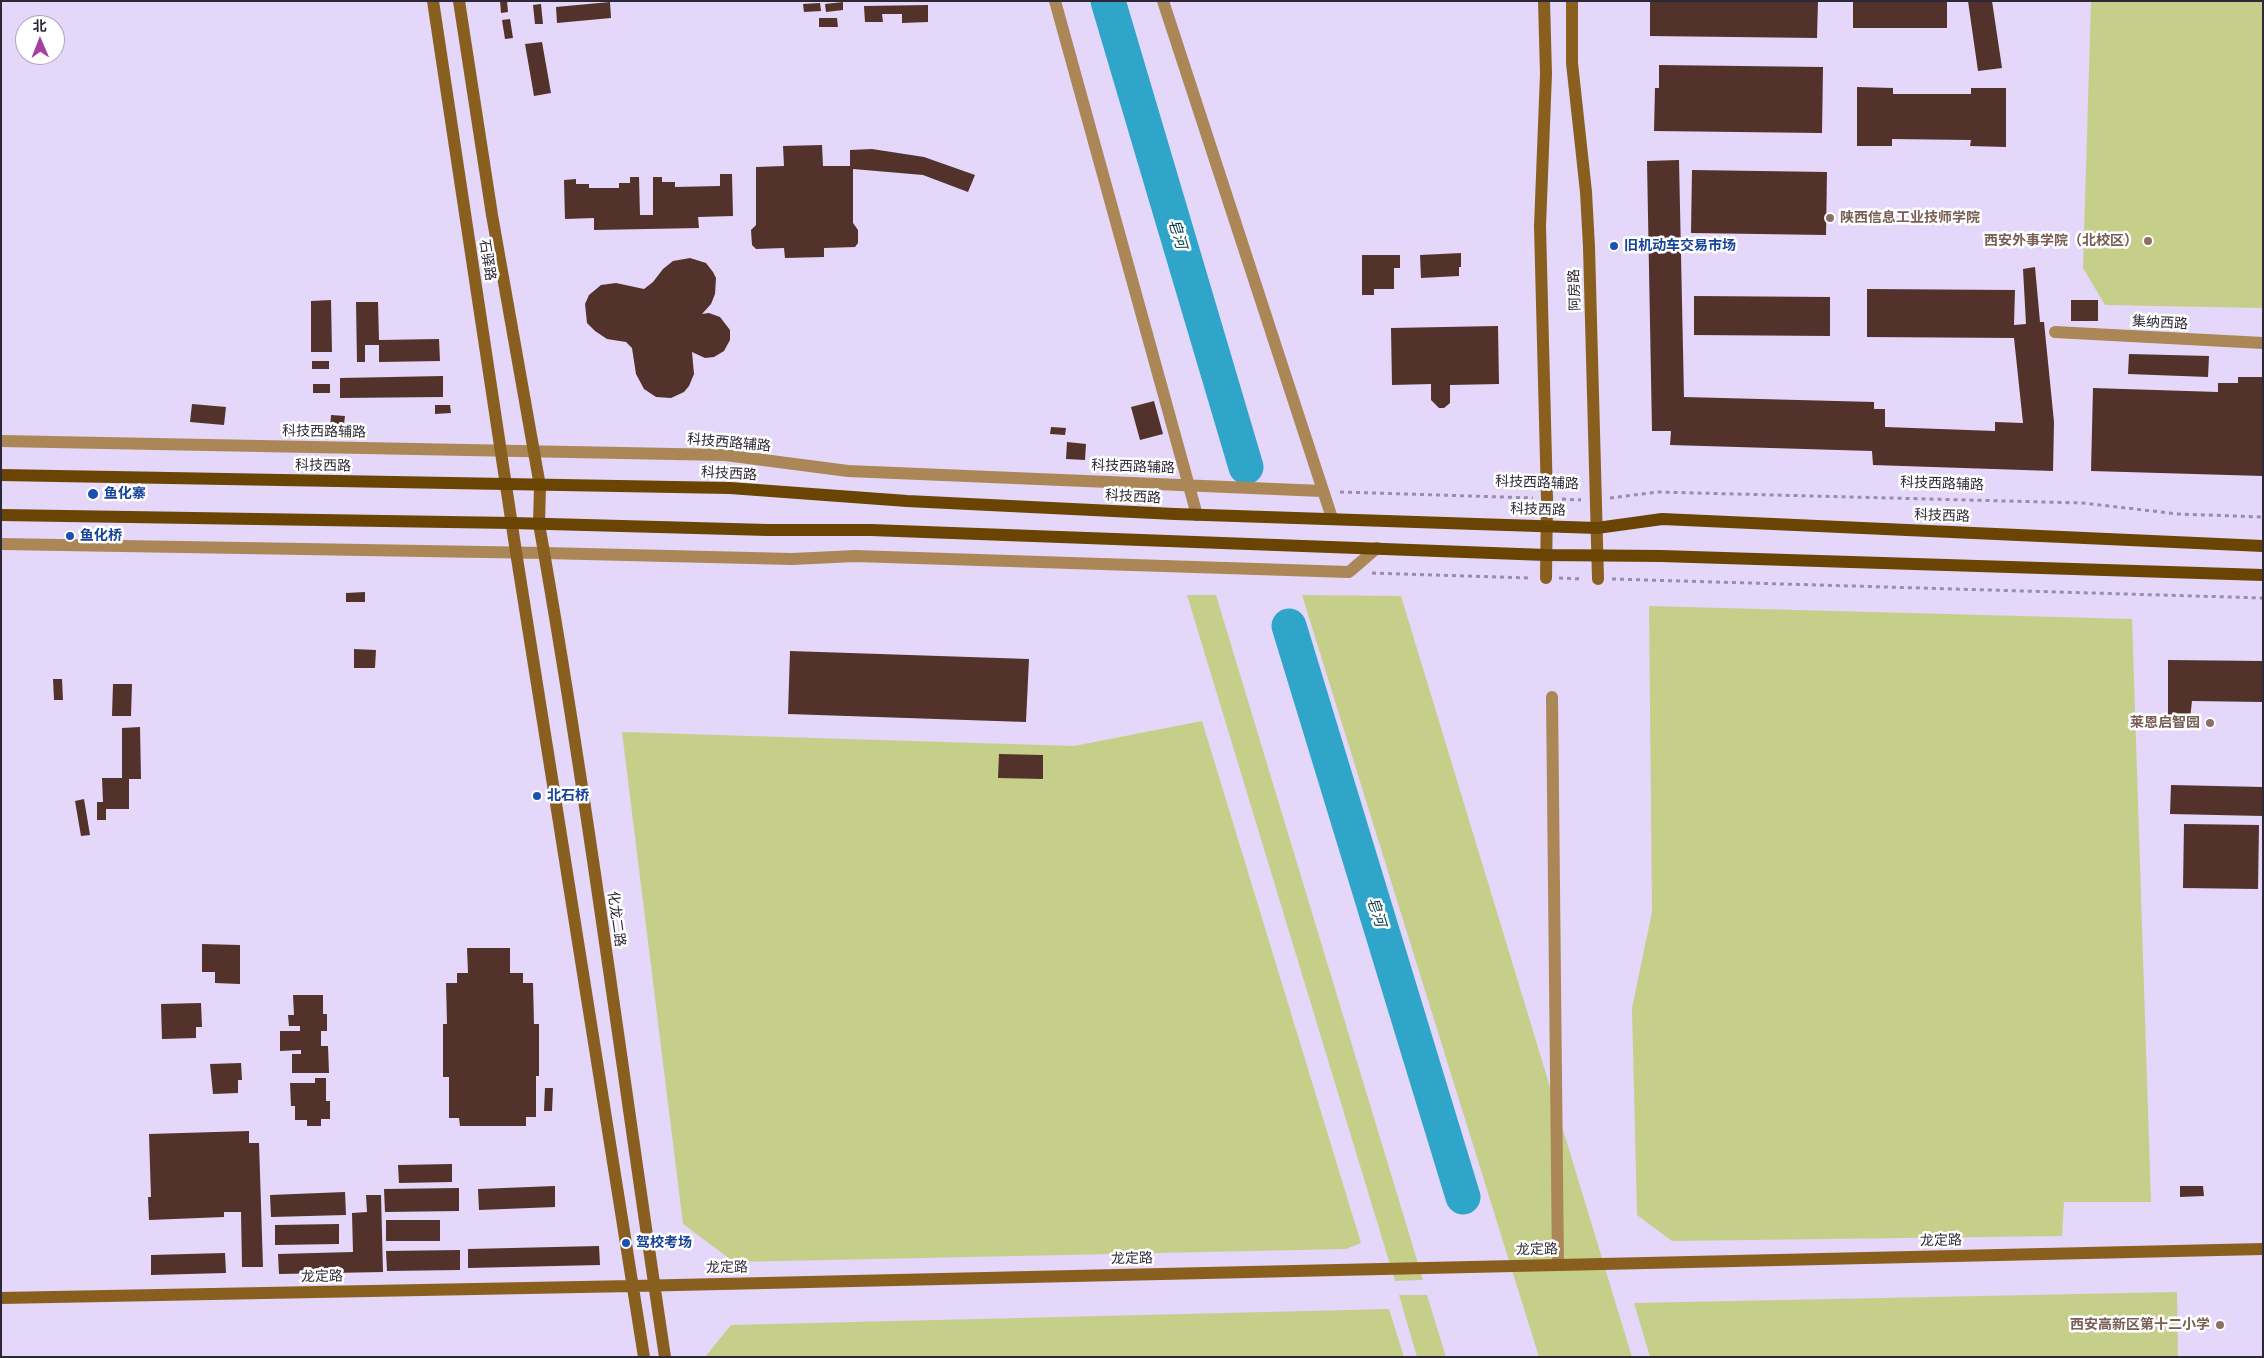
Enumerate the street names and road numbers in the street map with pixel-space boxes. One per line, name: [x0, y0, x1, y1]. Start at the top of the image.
street label: 石驿路: [475, 238, 499, 282]
street label: 阿房路: [1566, 269, 1584, 311]
street label: 集纳西路: [2132, 313, 2188, 333]
street label: 科技西路辅路: [282, 423, 366, 441]
street label: 科技西路辅路: [686, 431, 772, 455]
street label: 科技西路: [295, 457, 351, 475]
street label: 科技西路辅路: [1091, 457, 1175, 477]
street label: 科技西路: [701, 464, 757, 484]
street label: 科技西路辅路: [1495, 473, 1579, 493]
street label: 科技西路辅路: [1900, 474, 1984, 494]
street label: 科技西路: [1105, 487, 1161, 507]
street label: 科技西路: [1510, 501, 1566, 519]
street label: 科技西路: [1914, 507, 1970, 525]
street label: 化龙二路: [604, 890, 628, 948]
street label: 龙定路: [1920, 1232, 1962, 1250]
street label: 龙定路: [1516, 1241, 1558, 1259]
street label: 龙定路: [1111, 1250, 1153, 1268]
street label: 龙定路: [706, 1259, 748, 1277]
street label: 龙定路: [301, 1268, 343, 1286]

